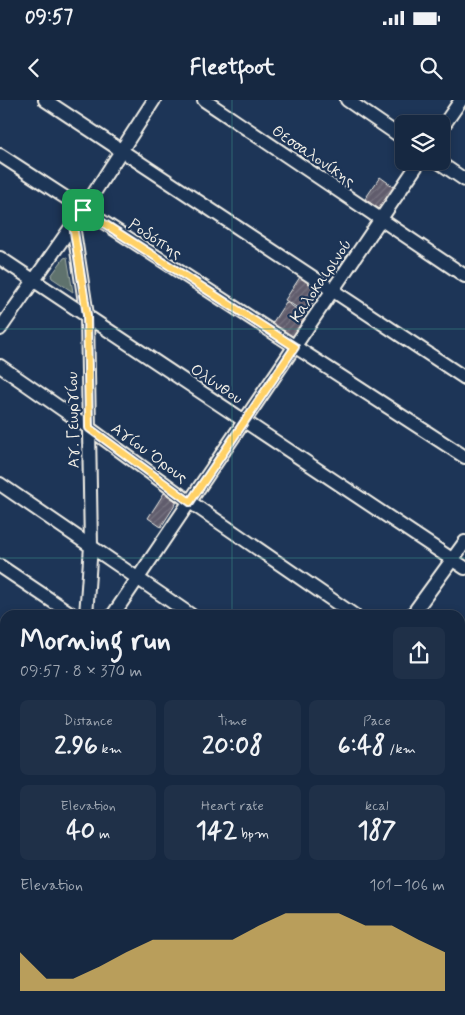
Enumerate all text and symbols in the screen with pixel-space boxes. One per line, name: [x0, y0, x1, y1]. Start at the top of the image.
text: 09:57: [25, 5, 73, 30]
icon: back: [20, 54, 48, 82]
text: Fleetfoot: [190, 54, 275, 82]
icon: search: [417, 54, 445, 82]
map controls: [395, 115, 450, 170]
button: layers: [395, 115, 450, 170]
street label: Θεσσαλονίκης: [267, 121, 359, 192]
pin: [62, 189, 104, 231]
icon: arrive: [69, 196, 97, 224]
street label: Ροδόπης: [124, 214, 186, 264]
street label: Καλοκαιρινού: [286, 235, 357, 327]
street label: Ολύνθου: [186, 359, 247, 409]
street label: Αγ. Γεωργίου: [62, 371, 85, 469]
street label: Αγίου Όρους: [107, 418, 192, 488]
text: Morning run: [20, 623, 171, 660]
button: share: [393, 627, 445, 679]
text: 09:57 · 8 × 370 m: [20, 661, 142, 682]
text: Distance: [64, 712, 113, 730]
text: Time: [218, 712, 247, 730]
text: Pace: [363, 712, 391, 730]
text: 2.96: [54, 730, 98, 763]
text: 20:08: [202, 730, 263, 763]
text: 6:48: [338, 730, 386, 763]
text: km: [98, 740, 122, 758]
text: /km: [386, 740, 416, 758]
text: Elevation: [61, 797, 116, 815]
text: Heart rate: [201, 797, 264, 815]
text: kcal: [365, 797, 389, 815]
text: 40: [66, 815, 95, 848]
text: 142: [196, 815, 237, 848]
text: 187: [357, 815, 396, 848]
text: m: [95, 825, 110, 843]
text: bpm: [237, 825, 269, 843]
text: Elevation: [20, 875, 83, 896]
text: 101–106 m: [369, 875, 445, 896]

